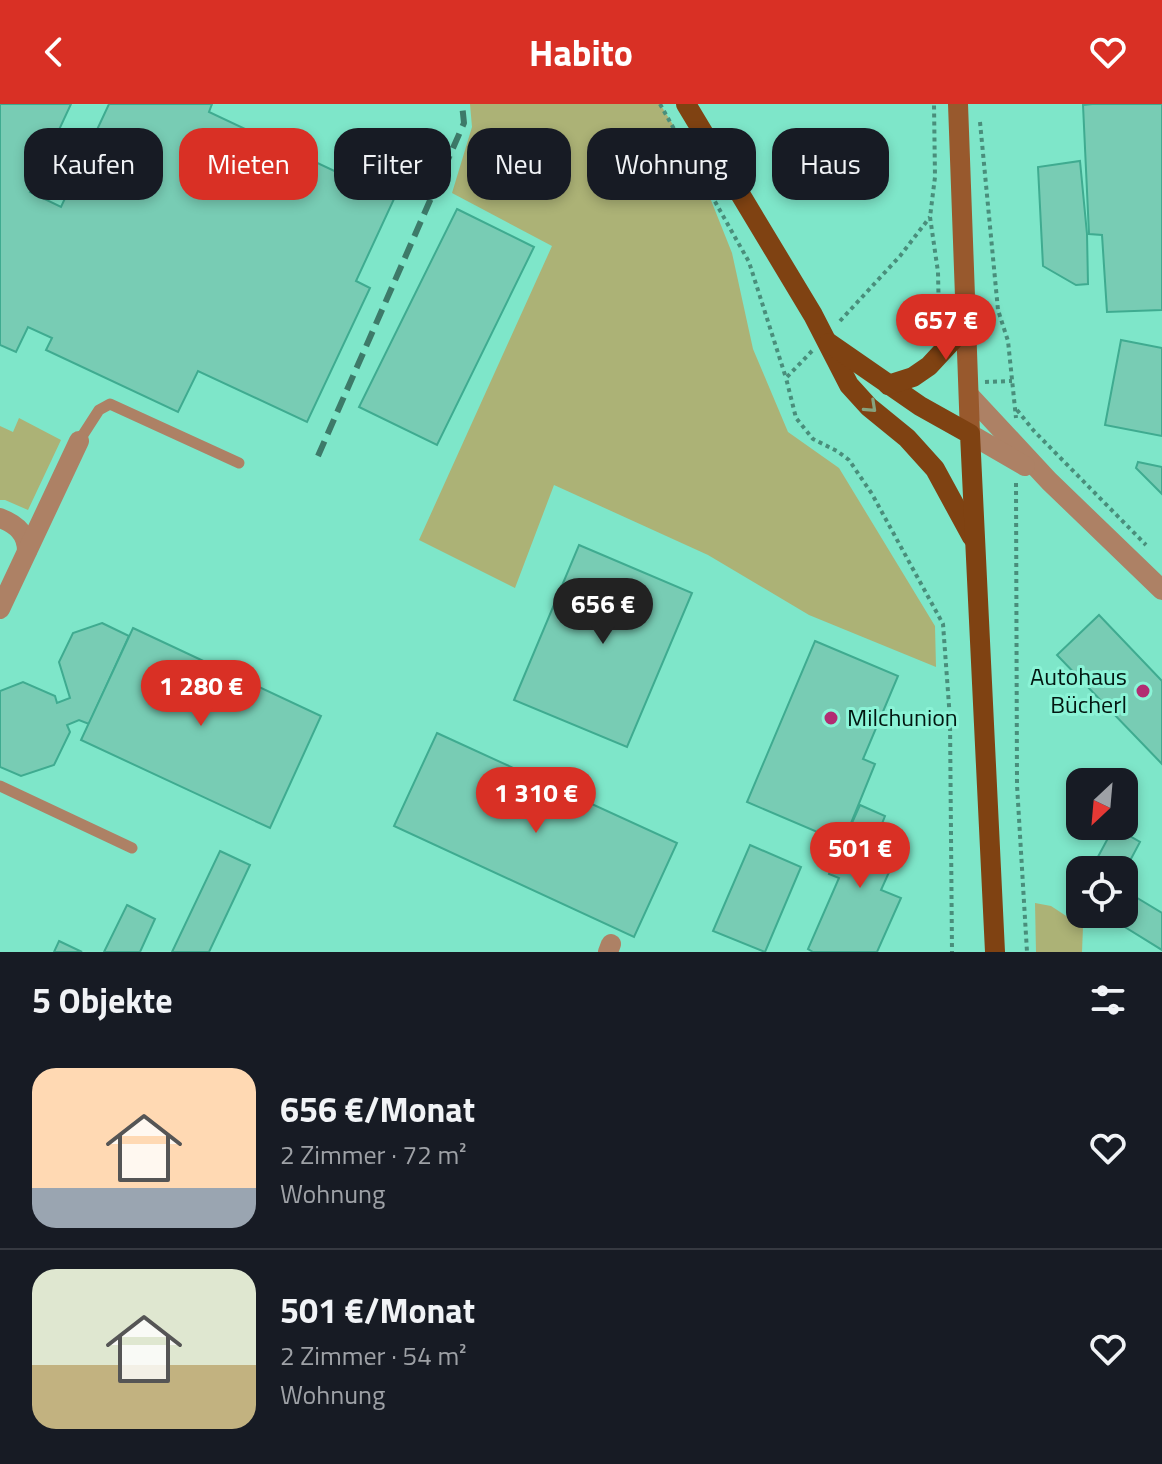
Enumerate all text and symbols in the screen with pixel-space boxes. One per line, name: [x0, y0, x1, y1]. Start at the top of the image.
text: Habito: [529, 25, 633, 80]
icon: back: [32, 30, 76, 74]
icon: heart: [1086, 30, 1130, 74]
chip: Kaufen: [24, 128, 163, 200]
chip: Mieten: [179, 128, 318, 200]
chip: Filter: [334, 128, 451, 200]
chip: Neu: [467, 128, 571, 200]
chip: Wohnung: [587, 128, 756, 200]
chip: Haus: [772, 128, 889, 200]
pin: 657 €: [890, 294, 1002, 362]
text: 657 €: [914, 300, 978, 339]
one-way arrow: [862, 398, 876, 413]
pin: 656 €: [547, 578, 659, 646]
text: 656 €: [571, 584, 635, 623]
place label: Autohaus Bücherl: [1030, 658, 1127, 722]
pin: 1 280 €: [127, 660, 275, 728]
text: 1 280 €: [159, 666, 243, 705]
marker: Autohaus Bücherl: [1134, 682, 1152, 700]
place label: Milchunion: [847, 699, 958, 735]
marker: Milchunion: [822, 709, 840, 727]
pin: 1 310 €: [462, 767, 610, 835]
north arrow: [1066, 768, 1138, 840]
map controls: [1066, 768, 1138, 928]
text: 1 310 €: [494, 773, 578, 812]
pin: 501 €: [804, 822, 916, 890]
text: 501 €: [828, 828, 892, 867]
button: locate: [1066, 856, 1138, 928]
text: 5 Objekte: [32, 974, 173, 1026]
icon: filters: [1086, 978, 1130, 1022]
text: 656 €/Monat: [280, 1083, 475, 1135]
icon: home: [96, 1100, 192, 1196]
icon: heart: [1086, 1126, 1130, 1170]
text: 2 Zimmer · 72 m²: [280, 1135, 466, 1174]
text: Wohnung: [280, 1174, 385, 1213]
text: 501 €/Monat: [280, 1284, 475, 1336]
icon: home: [96, 1301, 192, 1397]
icon: heart: [1086, 1327, 1130, 1371]
text: 2 Zimmer · 54 m²: [280, 1336, 466, 1375]
text: Wohnung: [280, 1375, 385, 1414]

